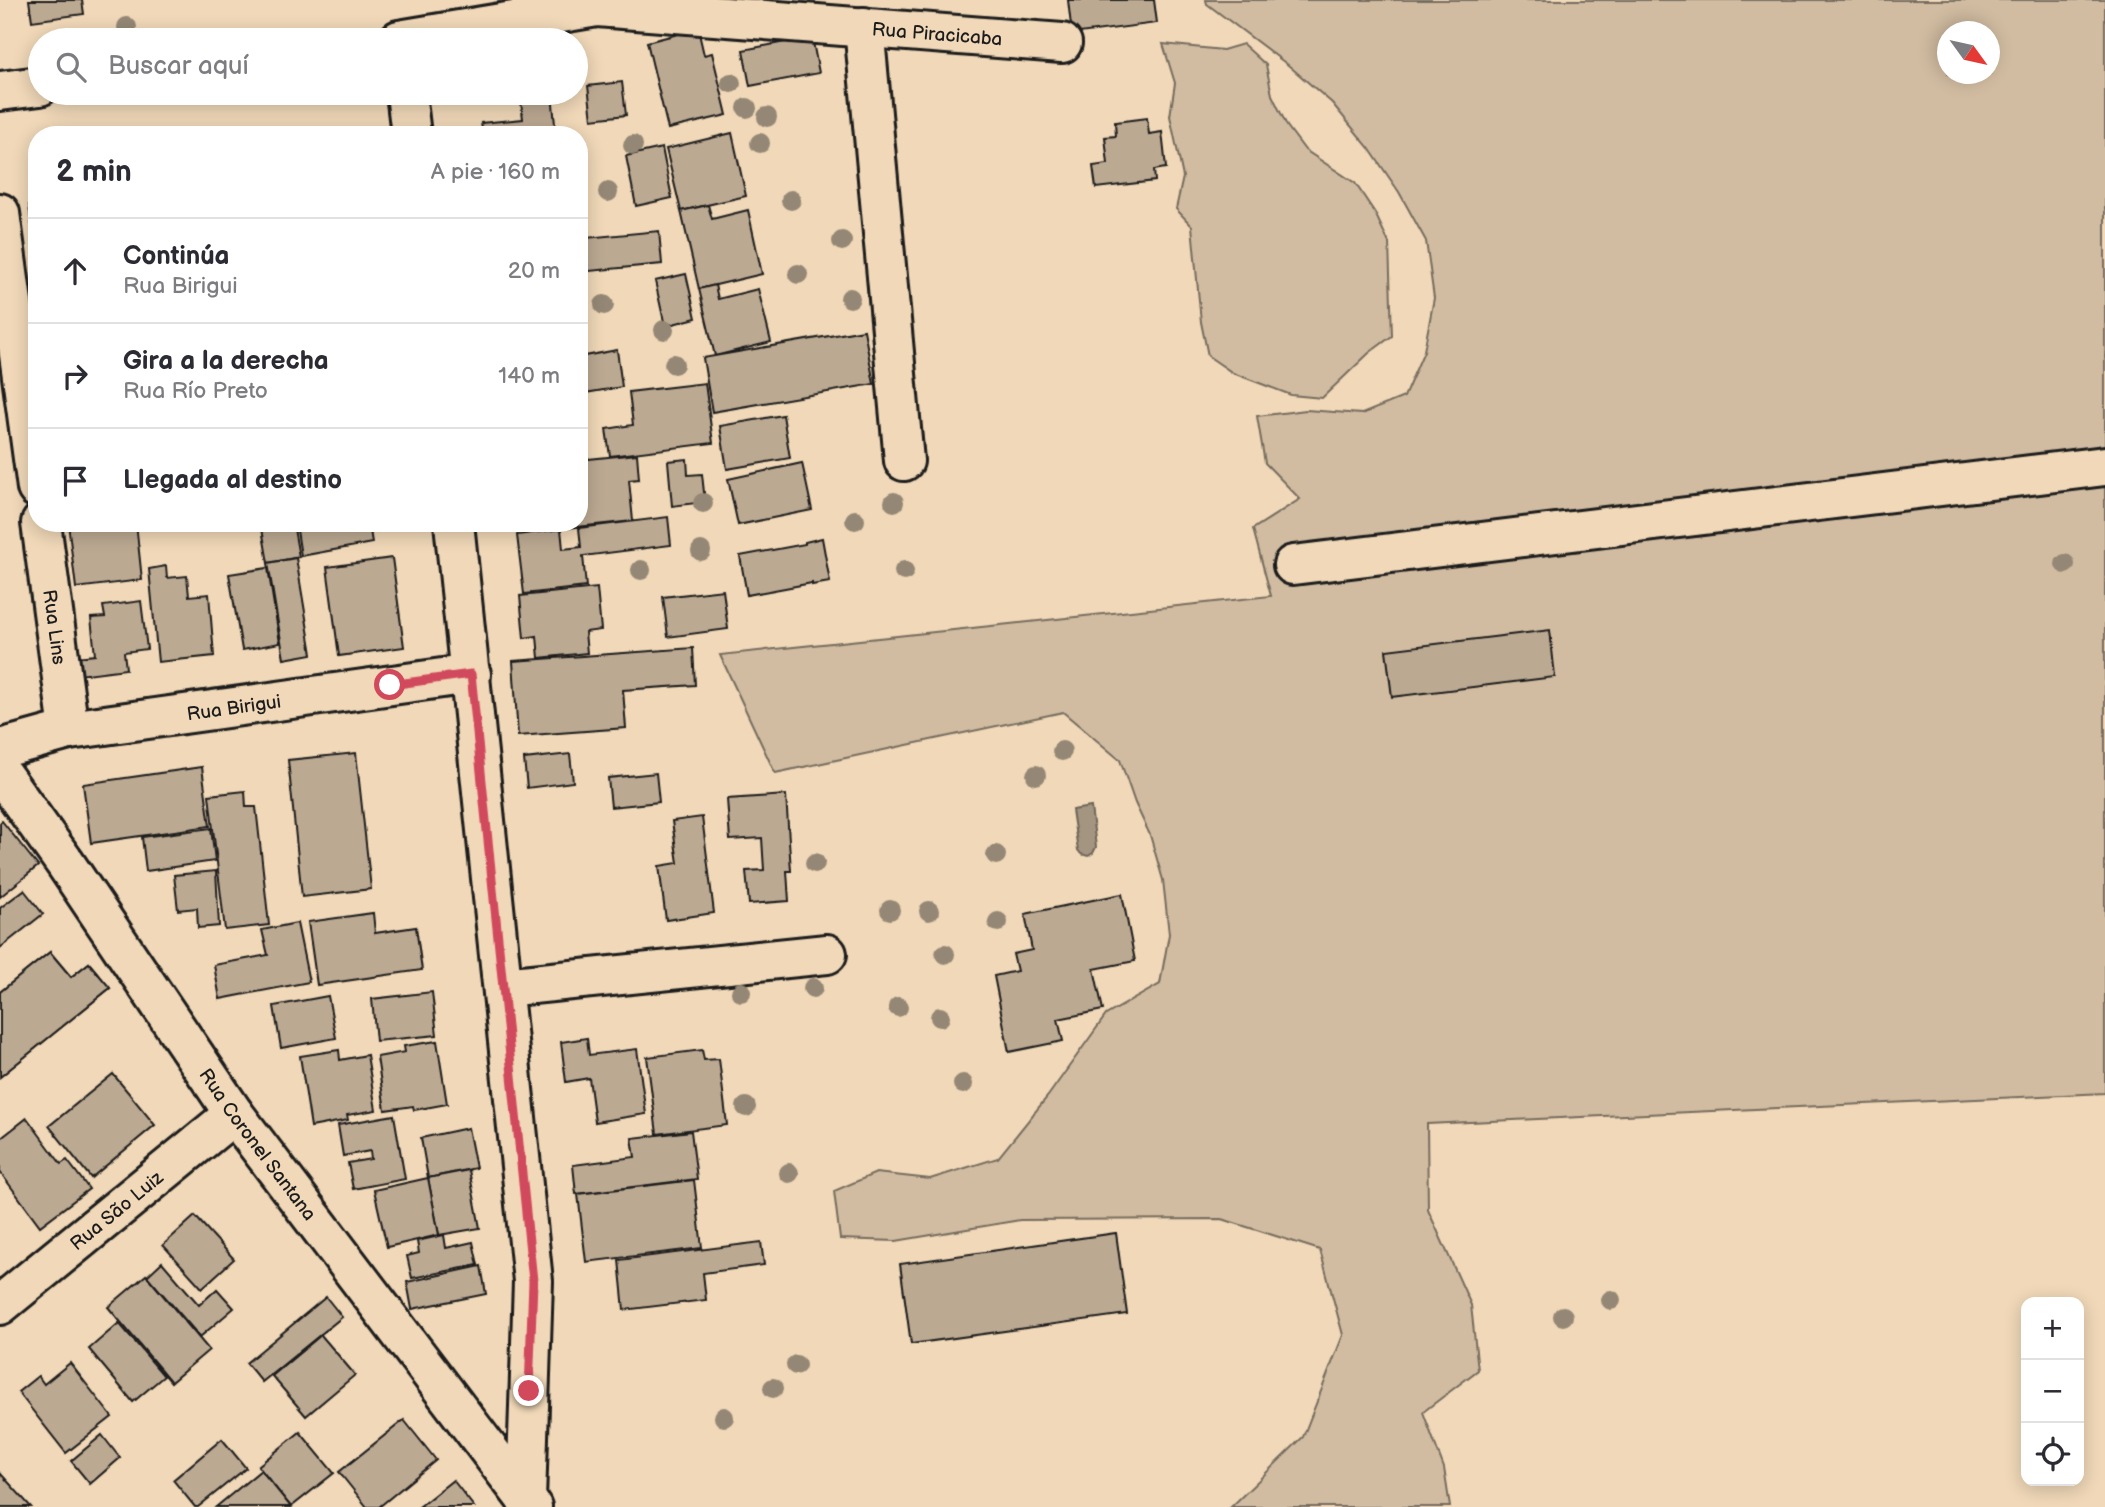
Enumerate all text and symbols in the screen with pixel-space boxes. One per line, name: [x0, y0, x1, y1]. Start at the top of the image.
street label: Rua Piracicaba: [871, 18, 1003, 51]
north arrow: [1937, 21, 2000, 84]
search box: [28, 28, 588, 105]
icon: search: [52, 48, 90, 86]
text: Buscar aquí: [108, 51, 249, 82]
text: 2 min: [56, 154, 132, 190]
text: A pie · 160 m: [431, 158, 560, 186]
text: Continúa: [123, 241, 230, 272]
icon: ahead: [56, 252, 94, 290]
text: 20 m: [508, 257, 560, 285]
text: Rua Birigui: [123, 272, 238, 300]
text: Gira a la derecha: [123, 346, 329, 377]
icon: right: [56, 357, 94, 395]
text: 140 m: [498, 362, 560, 390]
text: Rua Río Preto: [123, 377, 268, 405]
icon: arrive: [56, 462, 94, 500]
text: Llegada al destino: [123, 465, 342, 496]
street label: Rua Lins: [37, 588, 70, 666]
route start: [374, 669, 405, 700]
street label: Rua Birigui: [186, 691, 283, 726]
street label: Rua Coronel Santana: [194, 1064, 321, 1226]
street label: Rua São Luiz: [66, 1166, 169, 1256]
map controls: [2021, 1297, 2084, 1486]
button: +: [2021, 1297, 2084, 1360]
button: −: [2021, 1360, 2084, 1423]
route end: [513, 1375, 544, 1406]
button: locate: [2021, 1423, 2084, 1486]

